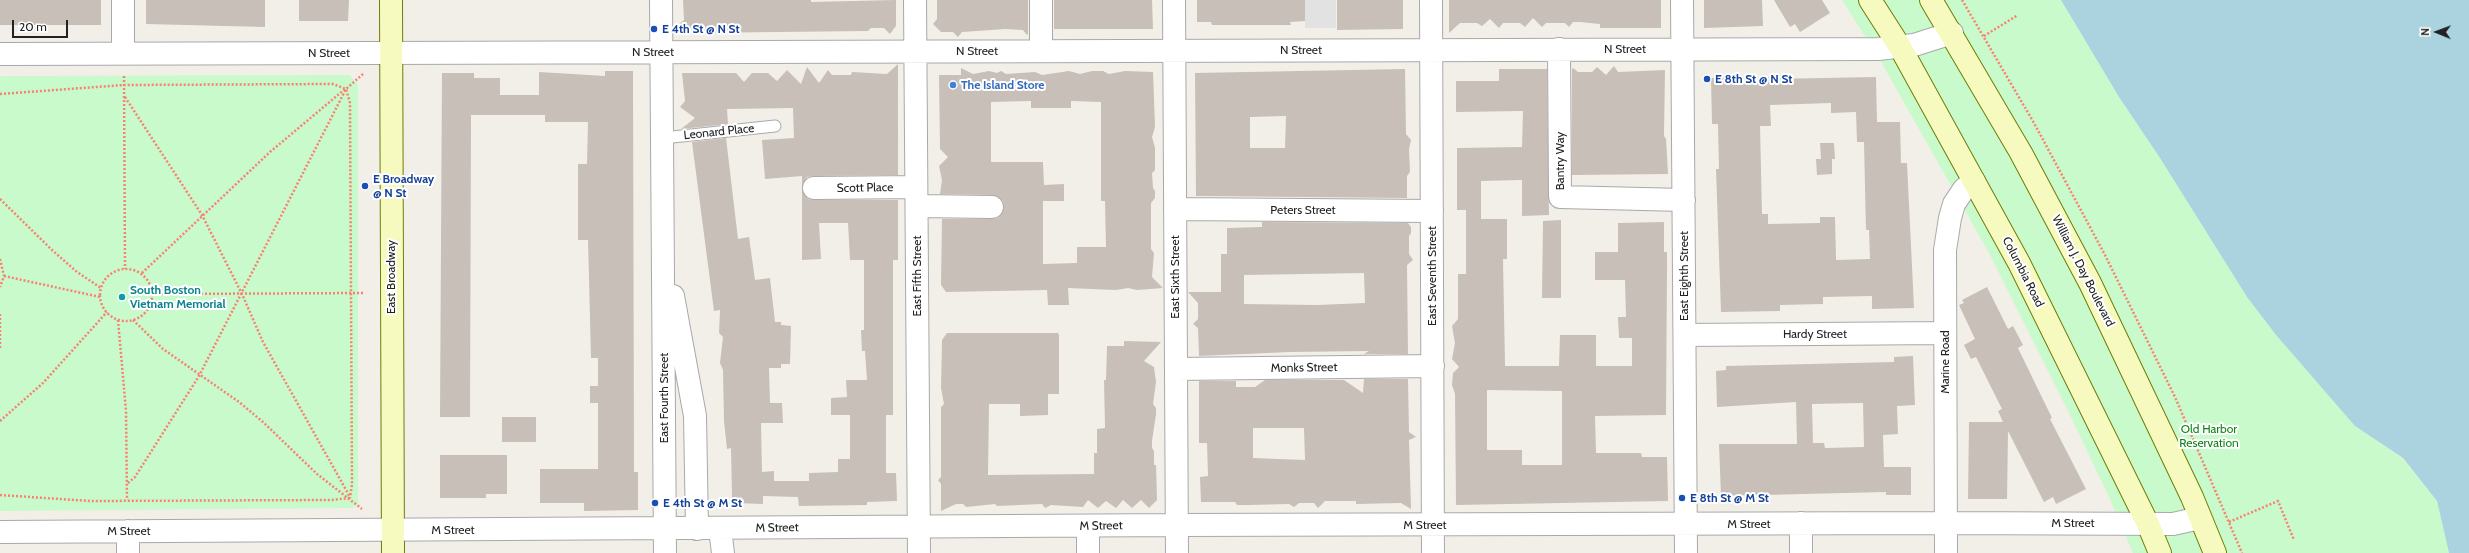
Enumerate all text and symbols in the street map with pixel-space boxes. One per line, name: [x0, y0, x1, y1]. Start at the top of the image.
scale bar: [14, 12, 70, 38]
north arrow: [2417, 12, 2457, 52]
text: 20 m: [19, 19, 47, 34]
place label: E 4th St @ N St: [662, 22, 740, 36]
marker: E 4th St @ N St: [649, 24, 659, 34]
text: N: [2418, 28, 2432, 36]
street label: N Street: [1604, 42, 1646, 56]
street label: N Street: [1280, 43, 1322, 57]
street label: N Street: [956, 44, 998, 58]
street label: N Street: [632, 45, 674, 59]
street label: N Street: [308, 46, 350, 60]
place label: E 8th St @ N St: [1715, 72, 1792, 86]
marker: E 8th St @ N St: [1702, 74, 1712, 84]
place label: The Island Store: [961, 78, 1045, 92]
marker: The Island Store: [948, 80, 958, 90]
street label: Leonard Place: [683, 121, 755, 143]
street label: Bantry Way: [1553, 132, 1567, 190]
place label: E Broadway @ N St: [373, 172, 434, 200]
street label: Scott Place: [837, 180, 893, 196]
marker: E Broadway @ N St: [360, 181, 370, 191]
street label: Peters Street: [1270, 203, 1336, 217]
street label: William J. Day Boulevard: [2049, 213, 2117, 329]
street label: East Seventh Street: [1425, 226, 1439, 326]
street label: East Eighth Street: [1677, 231, 1691, 321]
street label: Columbia Road: [1999, 234, 2047, 310]
street label: East Sixth Street: [1168, 235, 1182, 319]
street label: East Fifth Street: [910, 236, 924, 316]
street label: East Broadway: [384, 240, 398, 314]
place label: South Boston Vietnam Memorial: [130, 283, 226, 311]
marker: South Boston Vietnam Memorial: [117, 292, 127, 302]
street label: Hardy Street: [1783, 327, 1847, 341]
street label: Marine Road: [1938, 330, 1952, 394]
street label: East Fourth Street: [657, 353, 671, 443]
street label: Monks Street: [1270, 360, 1338, 376]
park label: Old Harbor Reservation: [2179, 422, 2239, 450]
place label: E 8th St @ M St: [1690, 491, 1769, 505]
marker: E 8th St @ M St: [1677, 493, 1687, 503]
place label: E 4th St @ M St: [663, 496, 742, 510]
marker: E 4th St @ M St: [650, 498, 660, 508]
street label: M Street: [2051, 516, 2095, 530]
street label: M Street: [1727, 517, 1771, 531]
street label: M Street: [1079, 518, 1123, 534]
street label: M Street: [1403, 518, 1447, 532]
street label: M Street: [755, 520, 799, 536]
street label: M Street: [431, 523, 475, 537]
street label: M Street: [107, 524, 151, 538]

